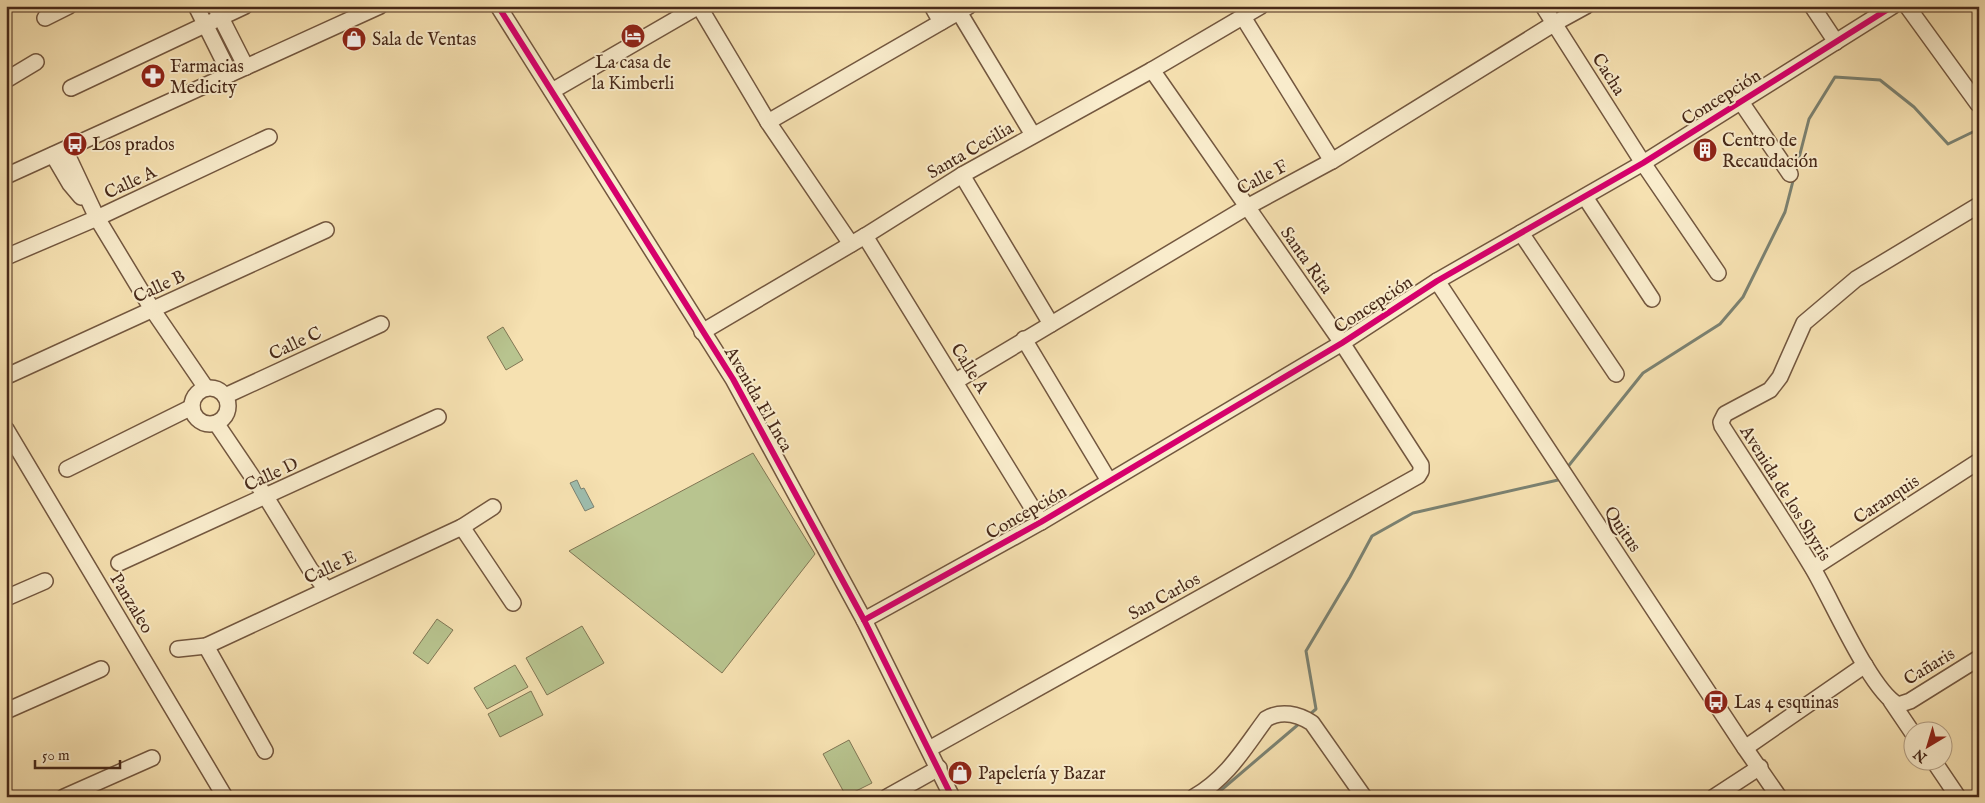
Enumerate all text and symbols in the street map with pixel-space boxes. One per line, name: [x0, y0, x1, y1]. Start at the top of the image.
hotel icon: La casa de la Kimberli: [620, 23, 646, 49]
shop icon: Sala de Ventas: [341, 26, 367, 52]
place label: Sala de Ventas: [372, 29, 476, 52]
street label: Cacha: [1586, 49, 1630, 100]
place label: La casa de la Kimberli: [592, 52, 674, 96]
place label: Farmacias Medicity: [170, 56, 244, 100]
pharmacy icon: Farmacias Medicity: [140, 63, 166, 89]
street label: Concepción: [1678, 65, 1766, 132]
street label: Santa Cecilia: [924, 117, 1018, 185]
place label: Centro de Recaudación: [1722, 130, 1818, 174]
bus stop icon: Los prados: [62, 131, 88, 157]
place label: Los prados: [92, 134, 175, 157]
building icon: Centro de Recaudación: [1692, 137, 1718, 163]
street label: Calle F: [1233, 155, 1292, 201]
street label: Calle A: [101, 161, 161, 205]
street label: Santa Rita: [1274, 223, 1337, 299]
street label: Calle B: [130, 265, 189, 309]
street label: Concepción: [1330, 271, 1418, 339]
street label: Calle C: [266, 322, 326, 367]
street label: Calle A: [944, 339, 993, 399]
street label: Avenida El Inca: [718, 342, 797, 457]
street label: Avenida de los Shyris: [1733, 421, 1836, 566]
street label: Calle D: [241, 453, 302, 498]
street label: Caranquis: [1850, 470, 1924, 530]
street label: Concepción: [982, 481, 1072, 546]
street label: Quitus: [1598, 502, 1645, 557]
street label: Calle E: [301, 546, 360, 590]
street label: San Carlos: [1125, 568, 1205, 626]
street label: Panzaleo: [104, 569, 158, 638]
street label: Cañaris: [1900, 643, 1960, 692]
bus stop icon: Las 4 esquinas: [1703, 689, 1729, 715]
place label: Las 4 esquinas: [1734, 692, 1839, 715]
north arrow: [1902, 720, 1952, 770]
scale bar: [35, 738, 120, 770]
text: N: [1910, 745, 1932, 767]
text: 50 m: [42, 746, 70, 765]
shop icon: Papelería y Bazar: [947, 760, 973, 786]
place label: Papelería y Bazar: [978, 763, 1106, 786]

